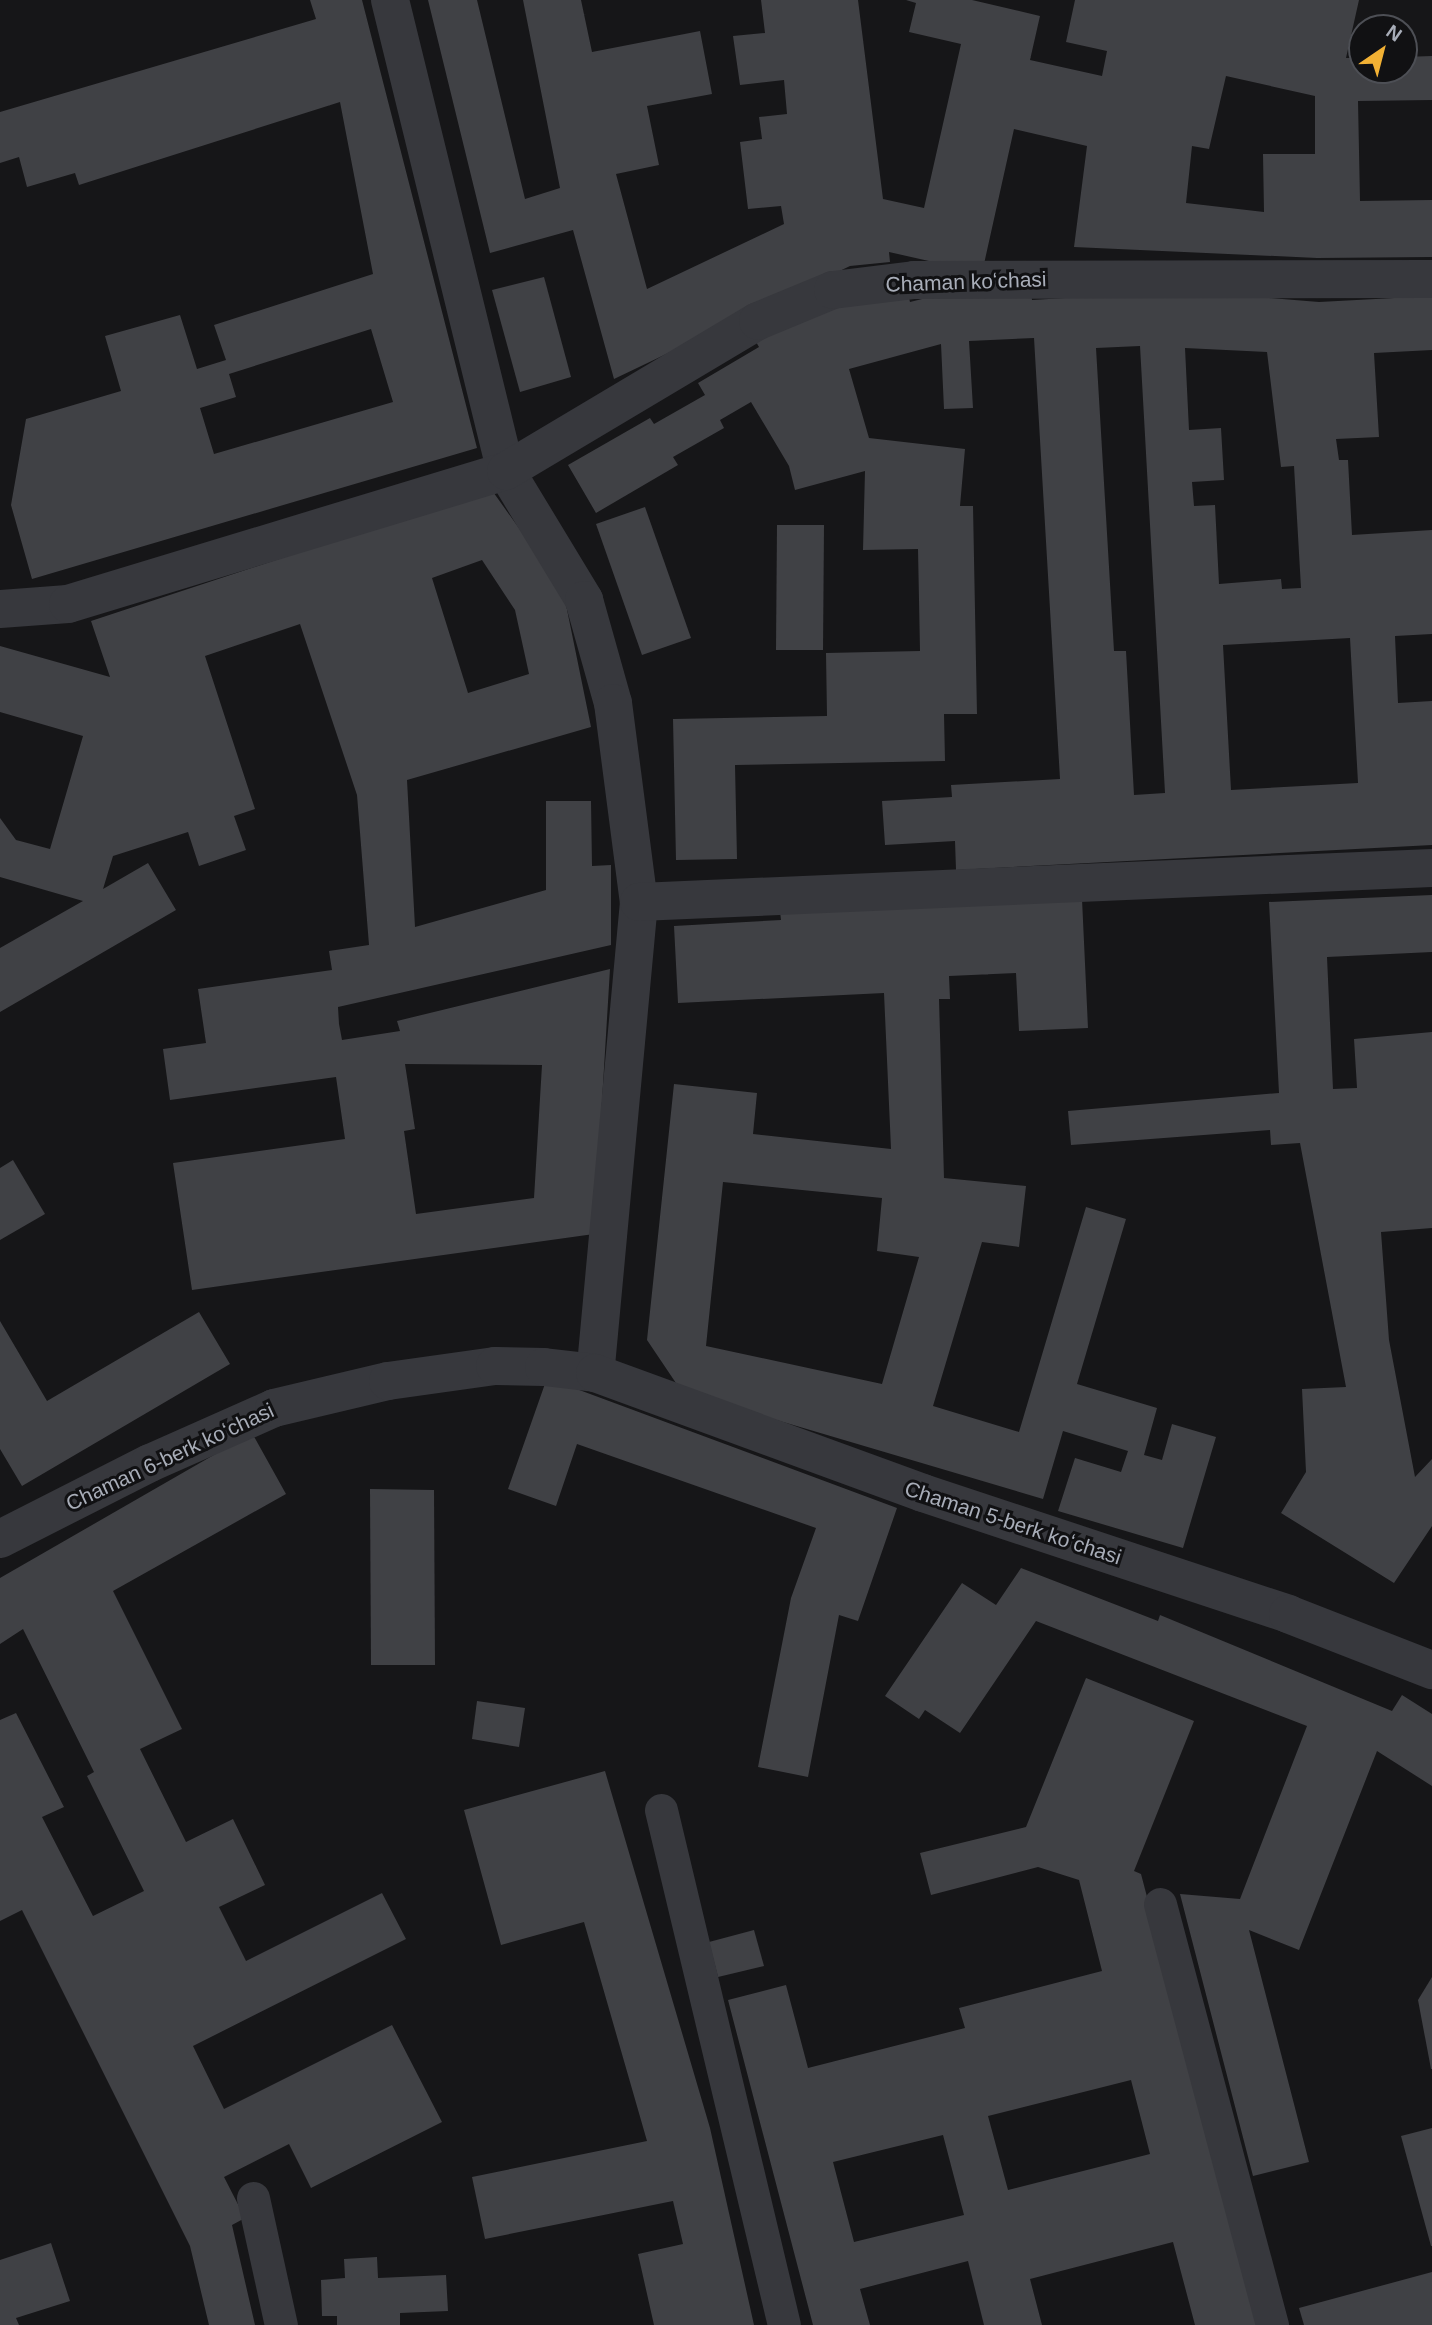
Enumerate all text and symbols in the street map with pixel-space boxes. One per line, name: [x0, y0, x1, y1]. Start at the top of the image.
north arrow: [1348, 14, 1418, 84]
text: N: [1383, 20, 1406, 46]
street label: Chaman koʻchasi: [885, 267, 1047, 297]
street label: Chaman 6-berk koʻchasi: [62, 1398, 278, 1516]
street label: Chaman 5-berk koʻchasi: [901, 1476, 1125, 1570]

